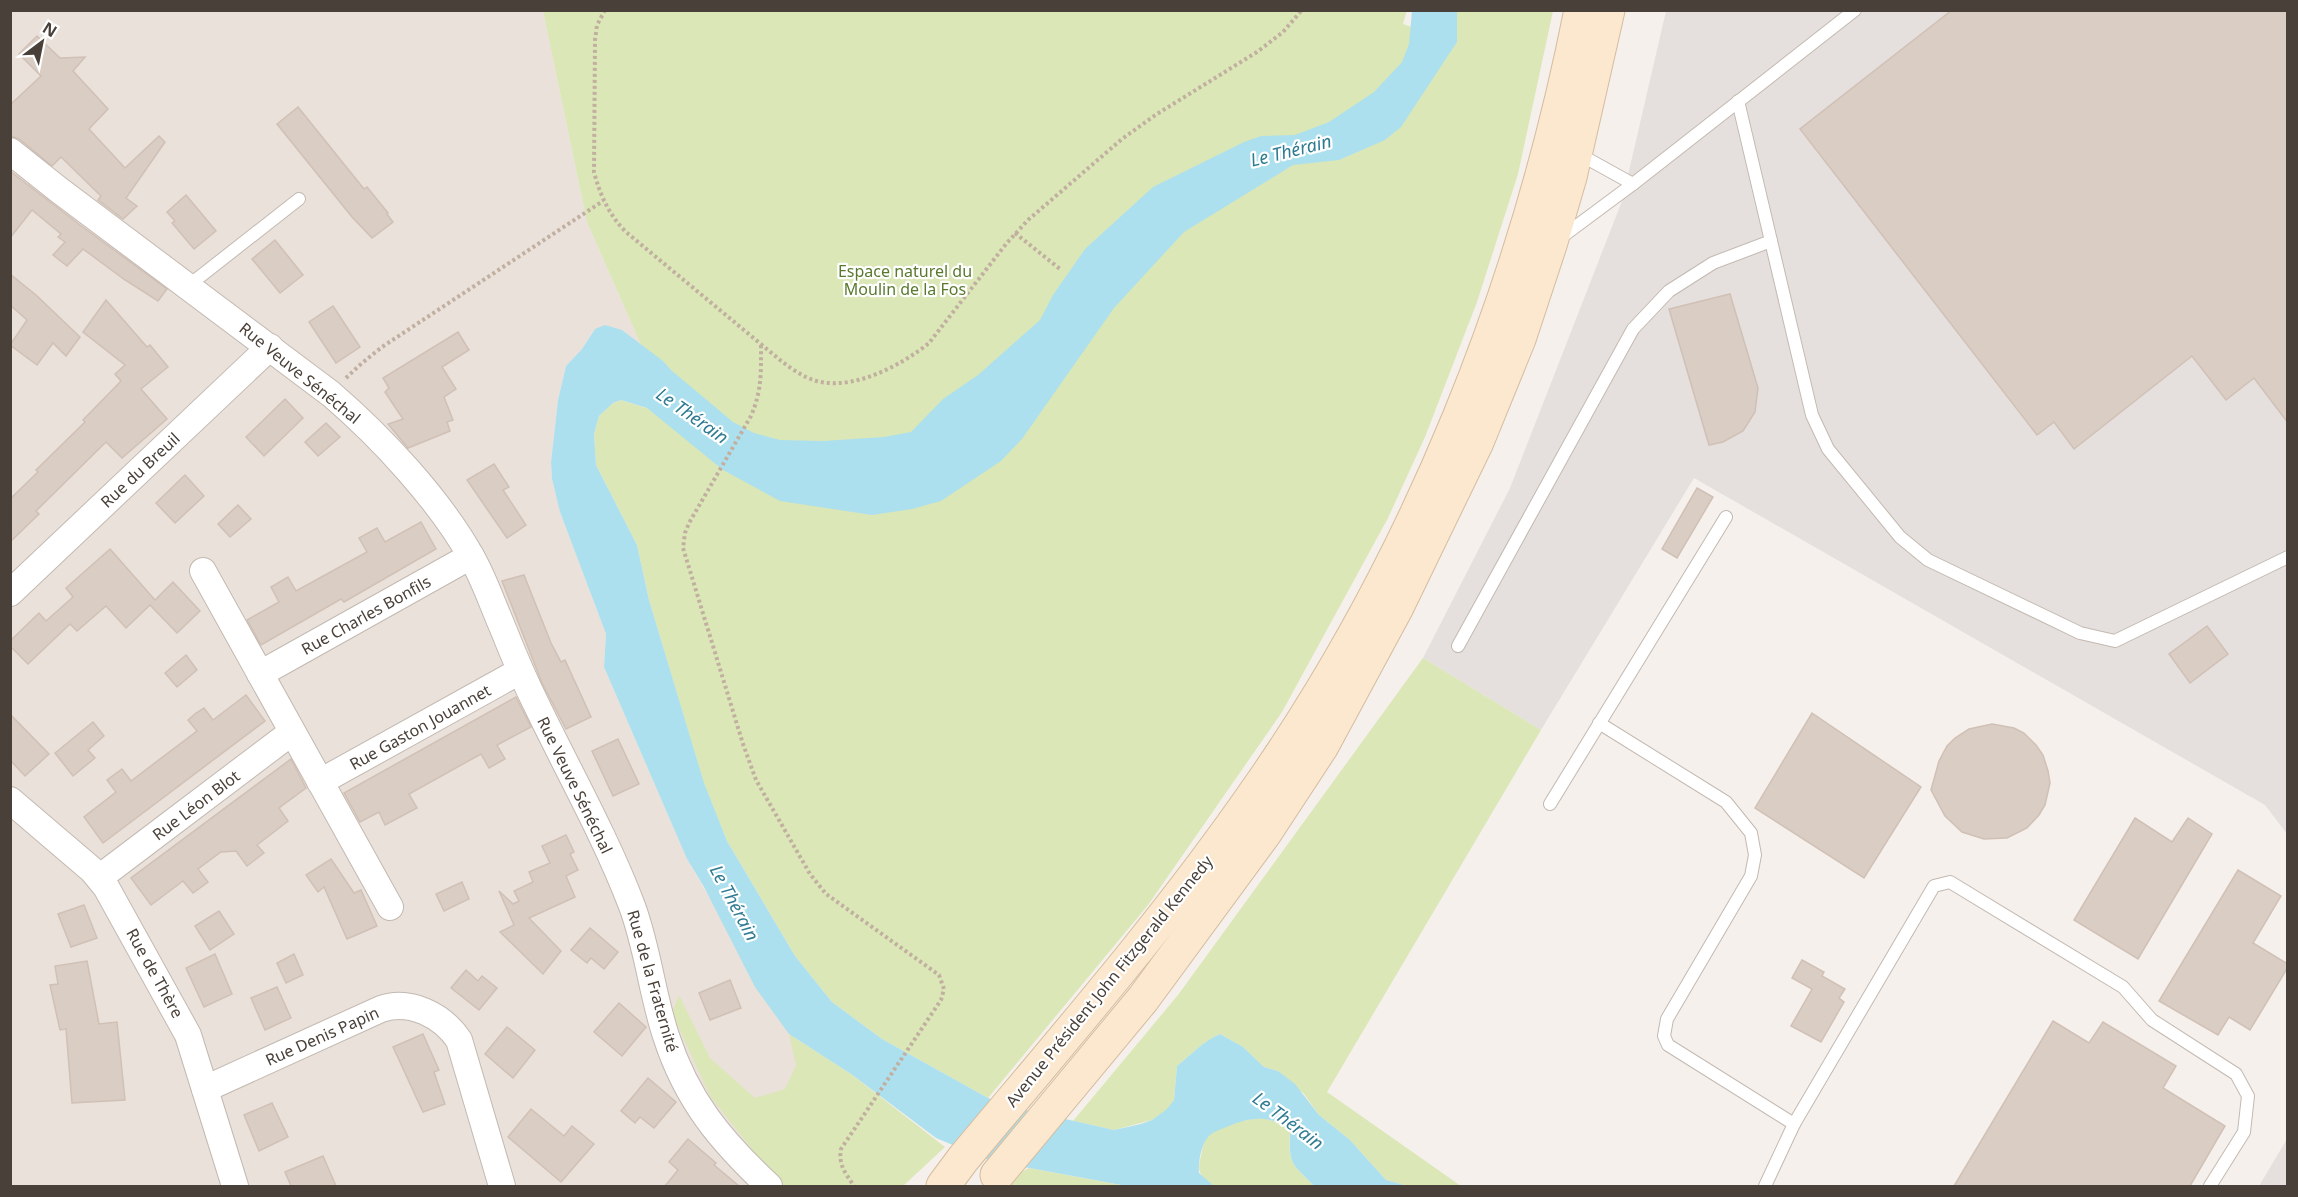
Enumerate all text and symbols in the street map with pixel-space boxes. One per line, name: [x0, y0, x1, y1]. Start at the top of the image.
north arrow: [12, 12, 72, 72]
text: N: [39, 17, 61, 42]
water label: Le Thérain: [1248, 128, 1334, 172]
park label: Espace naturel du Moulin de la Fos: [838, 260, 972, 300]
street label: Rue Veuve Sénéchal: [235, 317, 365, 429]
water label: Le Thérain: [652, 382, 733, 449]
street label: Rue du Breuil: [96, 428, 184, 512]
street label: Rue Charles Bonfils: [297, 570, 435, 660]
street label: Rue Gaston Jouannet: [345, 679, 495, 775]
street label: Rue Veuve Sénéchal: [532, 713, 618, 857]
street label: Rue Léon Blot: [148, 765, 244, 845]
street label: Avenue Président John Fitzgerald Kennedy: [1001, 850, 1218, 1111]
water label: Le Thérain: [705, 860, 765, 945]
street label: Rue de la Fraternité: [622, 907, 684, 1055]
street label: Rue de Thère: [121, 924, 189, 1022]
street label: Rue Denis Papin: [262, 1001, 382, 1071]
water label: Le Thérain: [1248, 1086, 1329, 1155]

